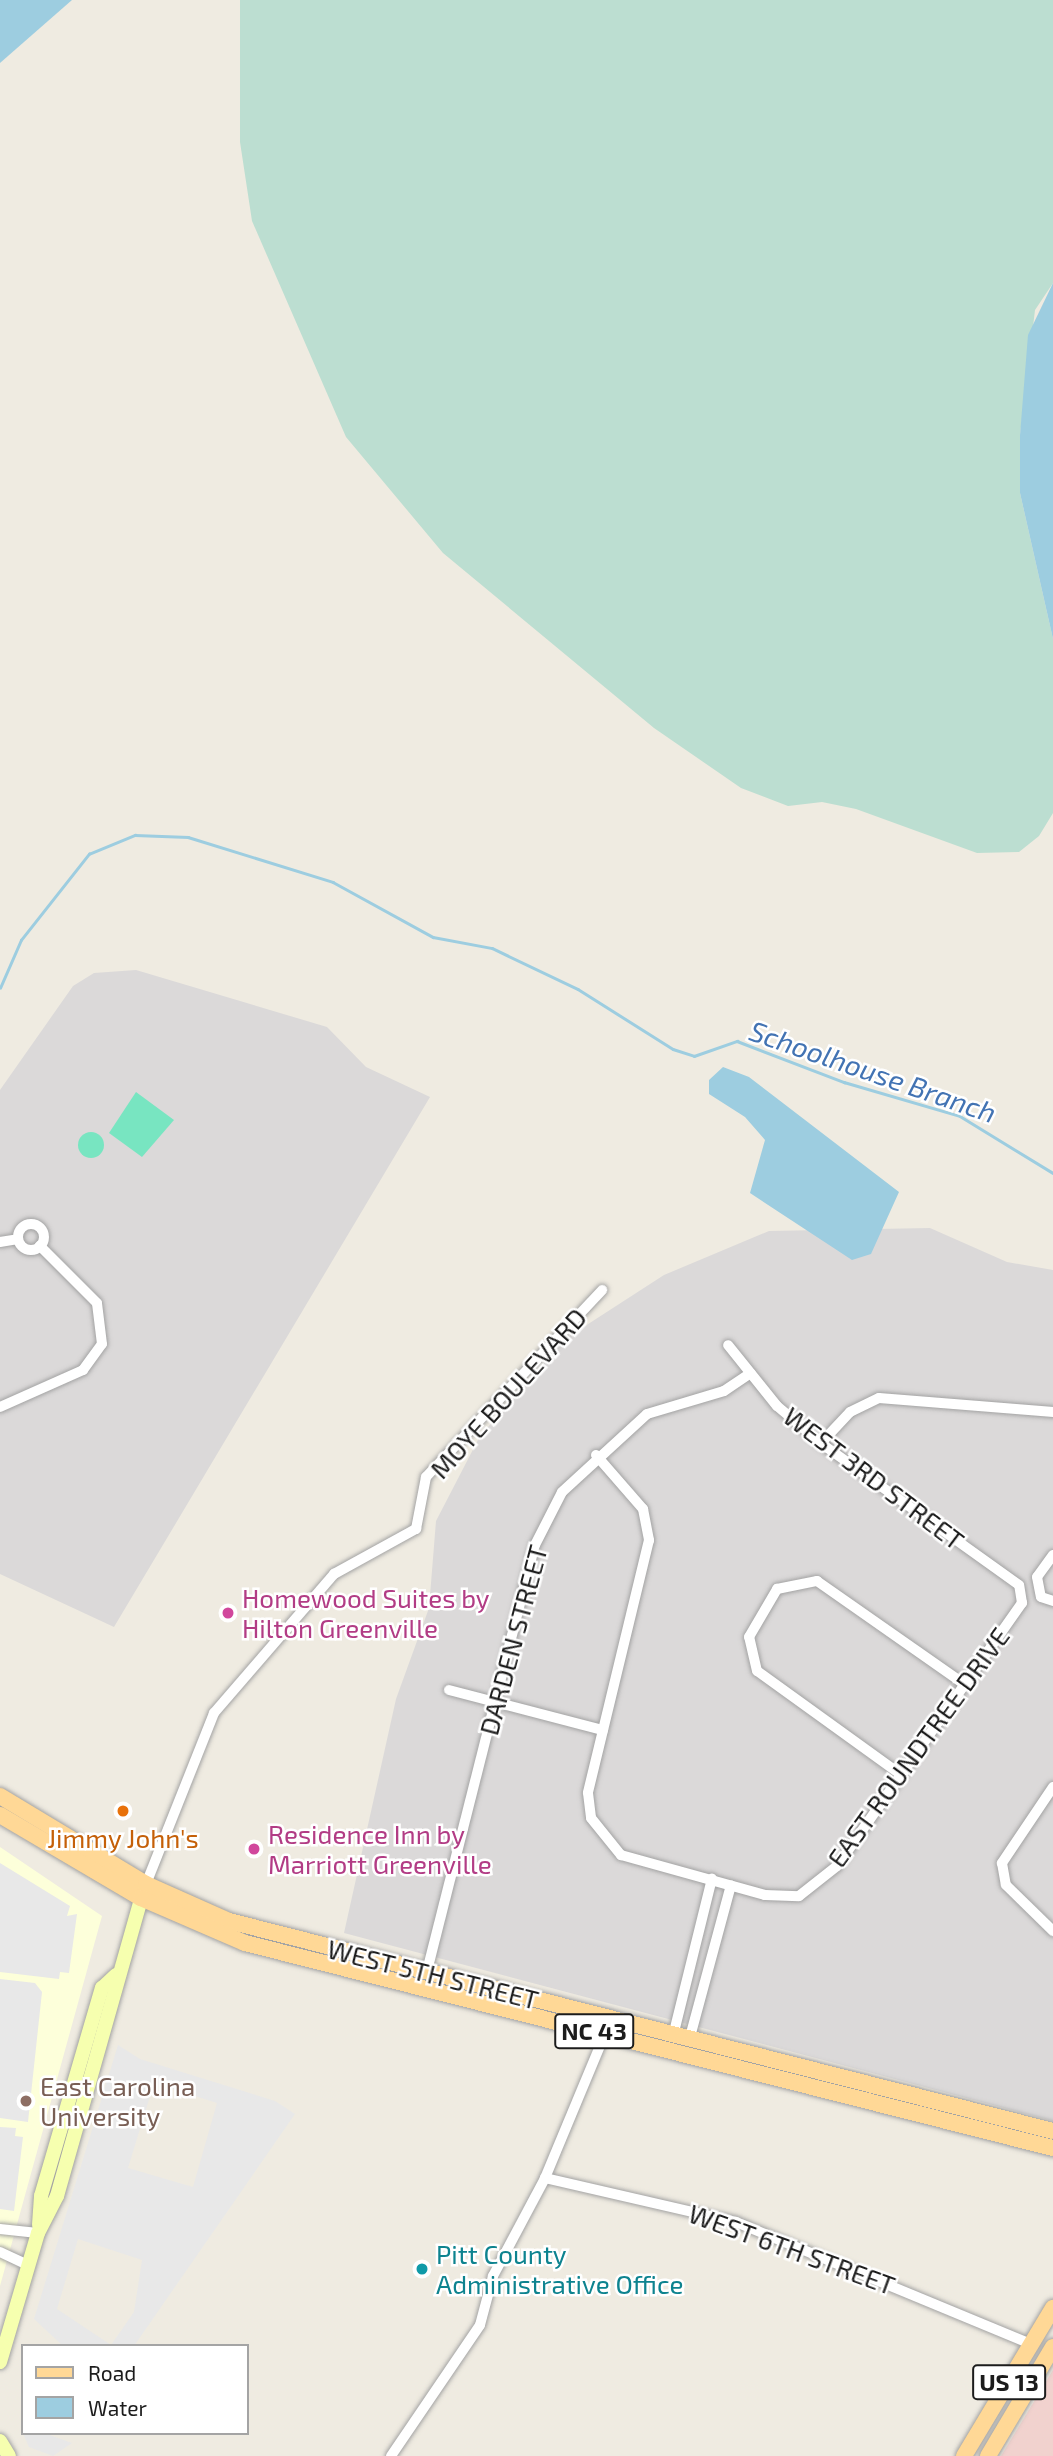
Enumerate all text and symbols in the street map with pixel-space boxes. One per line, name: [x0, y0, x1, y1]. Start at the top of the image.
water label: Schoolhouse Branch: [745, 1013, 1001, 1129]
street label: MOYE BOULEVARD: [423, 1302, 593, 1484]
street label: WEST 3RD STREET: [777, 1400, 971, 1556]
street label: DARDEN STREET: [473, 1542, 553, 1738]
place label: Homewood Suites by Hilton Greenville: [242, 1582, 490, 1644]
marker: Homewood Suites by Hilton Greenville: [220, 1605, 236, 1621]
street label: EAST ROUNDTREE DRIVE: [821, 1621, 1015, 1873]
marker: Jimmy John's: [115, 1803, 131, 1819]
place label: Residence Inn by Marriott Greenville: [268, 1818, 492, 1880]
place label: Jimmy John's: [47, 1822, 199, 1854]
marker: Residence Inn by Marriott Greenville: [246, 1841, 262, 1857]
street label: WEST 5TH STREET: [324, 1933, 542, 2015]
road number: NC 43: [554, 2010, 634, 2052]
place label: East Carolina University: [40, 2070, 195, 2132]
marker: East Carolina University: [18, 2093, 34, 2109]
street label: WEST 6TH STREET: [684, 2197, 900, 2301]
place label: Pitt County Administrative Office: [436, 2238, 683, 2300]
marker: Pitt County Administrative Office: [414, 2261, 430, 2277]
legend: [21, 2344, 248, 2435]
text: Road: [88, 2360, 136, 2385]
road number: US 13: [970, 2362, 1048, 2402]
text: Water: [88, 2395, 147, 2420]

